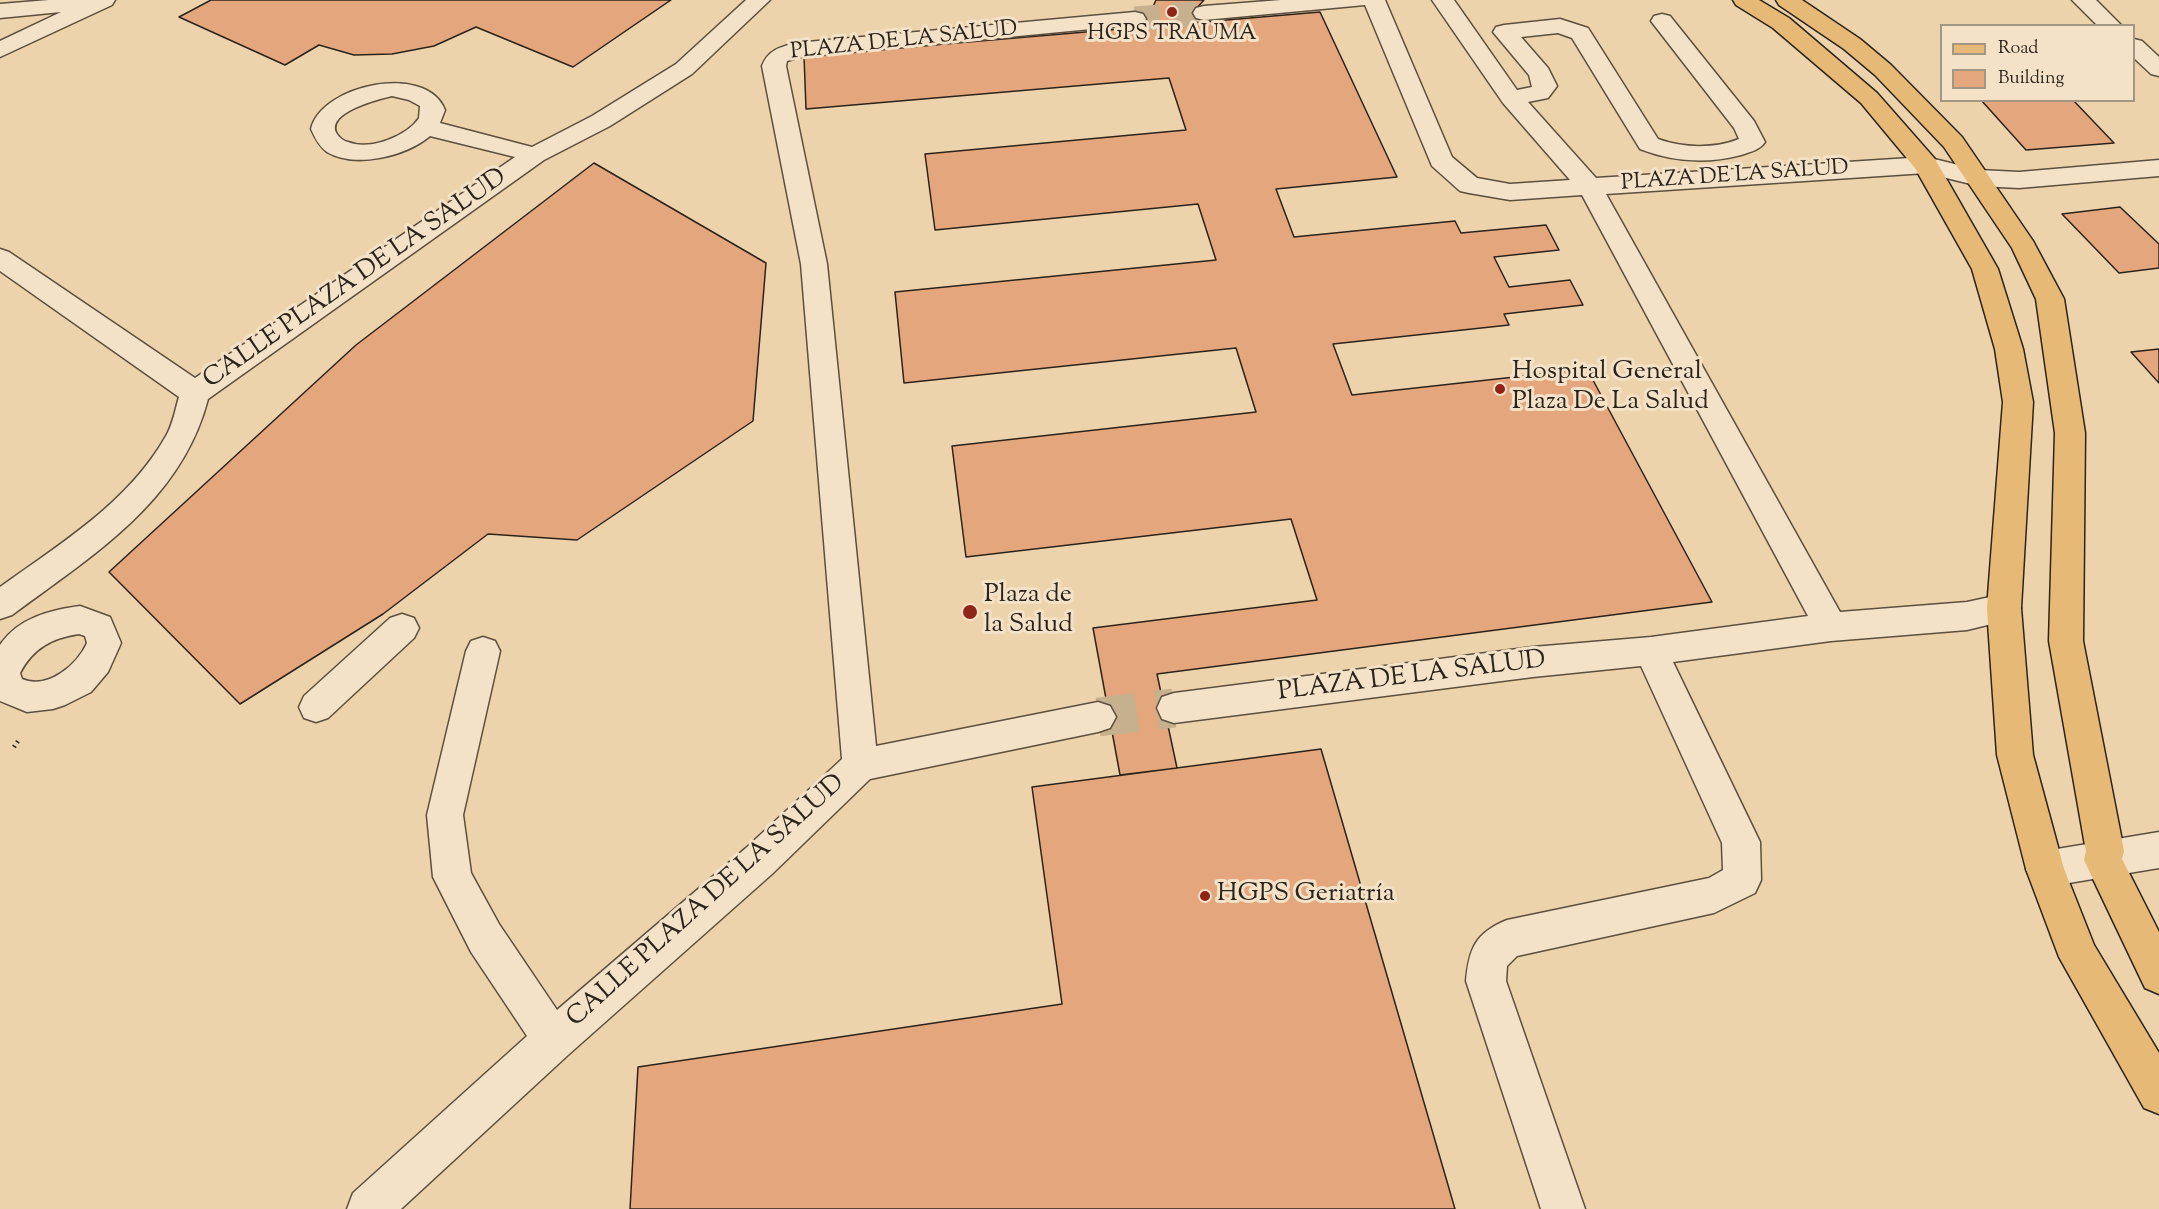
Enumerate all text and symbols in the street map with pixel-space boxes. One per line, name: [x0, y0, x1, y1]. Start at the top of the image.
marker: HGPS TRAUMA: [1165, 5, 1179, 19]
street label: PLAZA DE LA SALUD: [789, 17, 1019, 67]
place label: HGPS TRAUMA: [1087, 22, 1257, 48]
legend: [1940, 24, 2135, 102]
text: Road: [1998, 36, 2038, 62]
text: Building: [1998, 66, 2064, 92]
street label: PLAZA DE LA SALUD: [1620, 156, 1850, 198]
street label: CALLE PLAZA DE LA SALUD: [198, 163, 514, 397]
place label: Hospital General Plaza De La Salud: [1512, 358, 1709, 420]
marker: Hospital General Plaza De La Salud: [1493, 382, 1507, 396]
place label: Plaza de la Salud: [984, 581, 1073, 642]
marker: Plaza de la Salud: [961, 603, 979, 621]
street label: PLAZA DE LA SALUD: [1276, 646, 1548, 710]
street label: CALLE PLAZA DE LA SALUD: [562, 769, 852, 1035]
place label: HGPS Geriatría: [1217, 880, 1395, 912]
marker: HGPS Geriatría: [1198, 889, 1212, 903]

